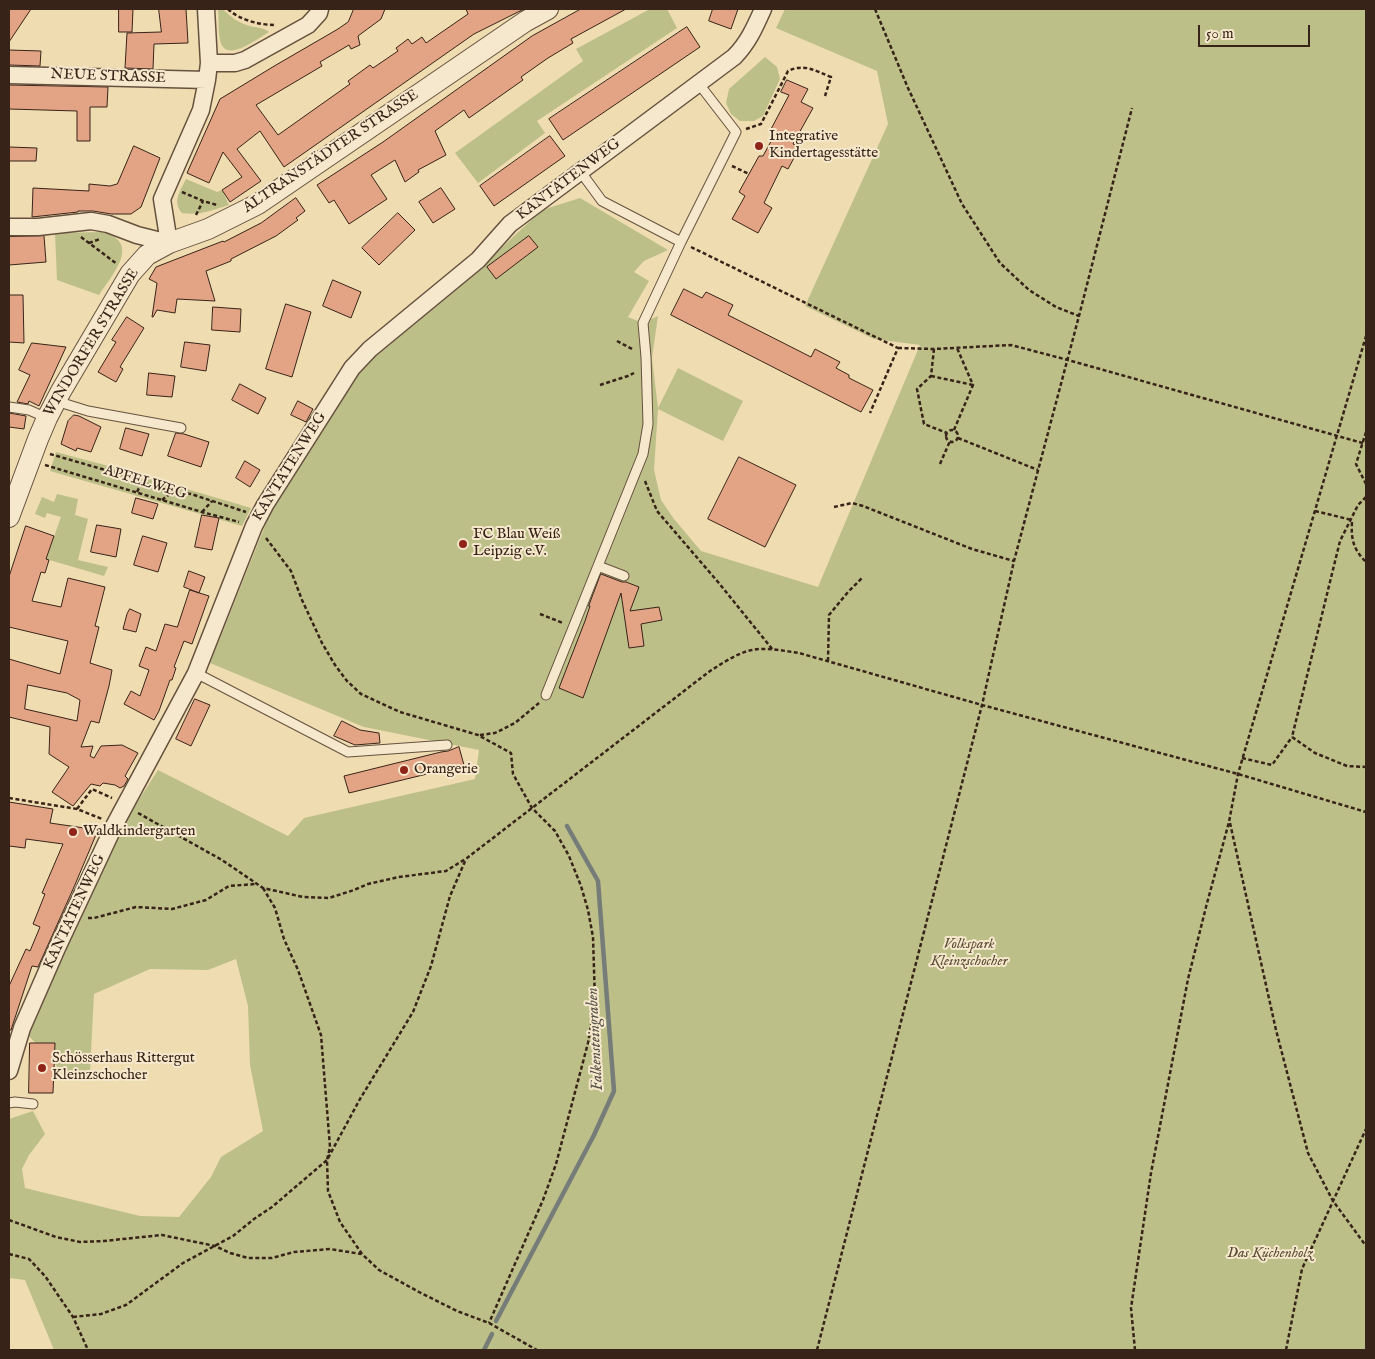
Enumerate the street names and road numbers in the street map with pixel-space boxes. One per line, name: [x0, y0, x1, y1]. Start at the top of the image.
street label: NEUE STRASSE: [50, 66, 166, 88]
street label: ALTRANSTÄDTER STRASSE: [240, 86, 422, 218]
street label: KANTATENWEG: [514, 135, 624, 225]
street label: WINDORFER STRASSE: [41, 266, 143, 420]
street label: KANTATENWEG: [249, 409, 331, 525]
street label: APFELWEG: [101, 462, 189, 504]
street label: KANTATENWEG: [40, 851, 110, 973]

